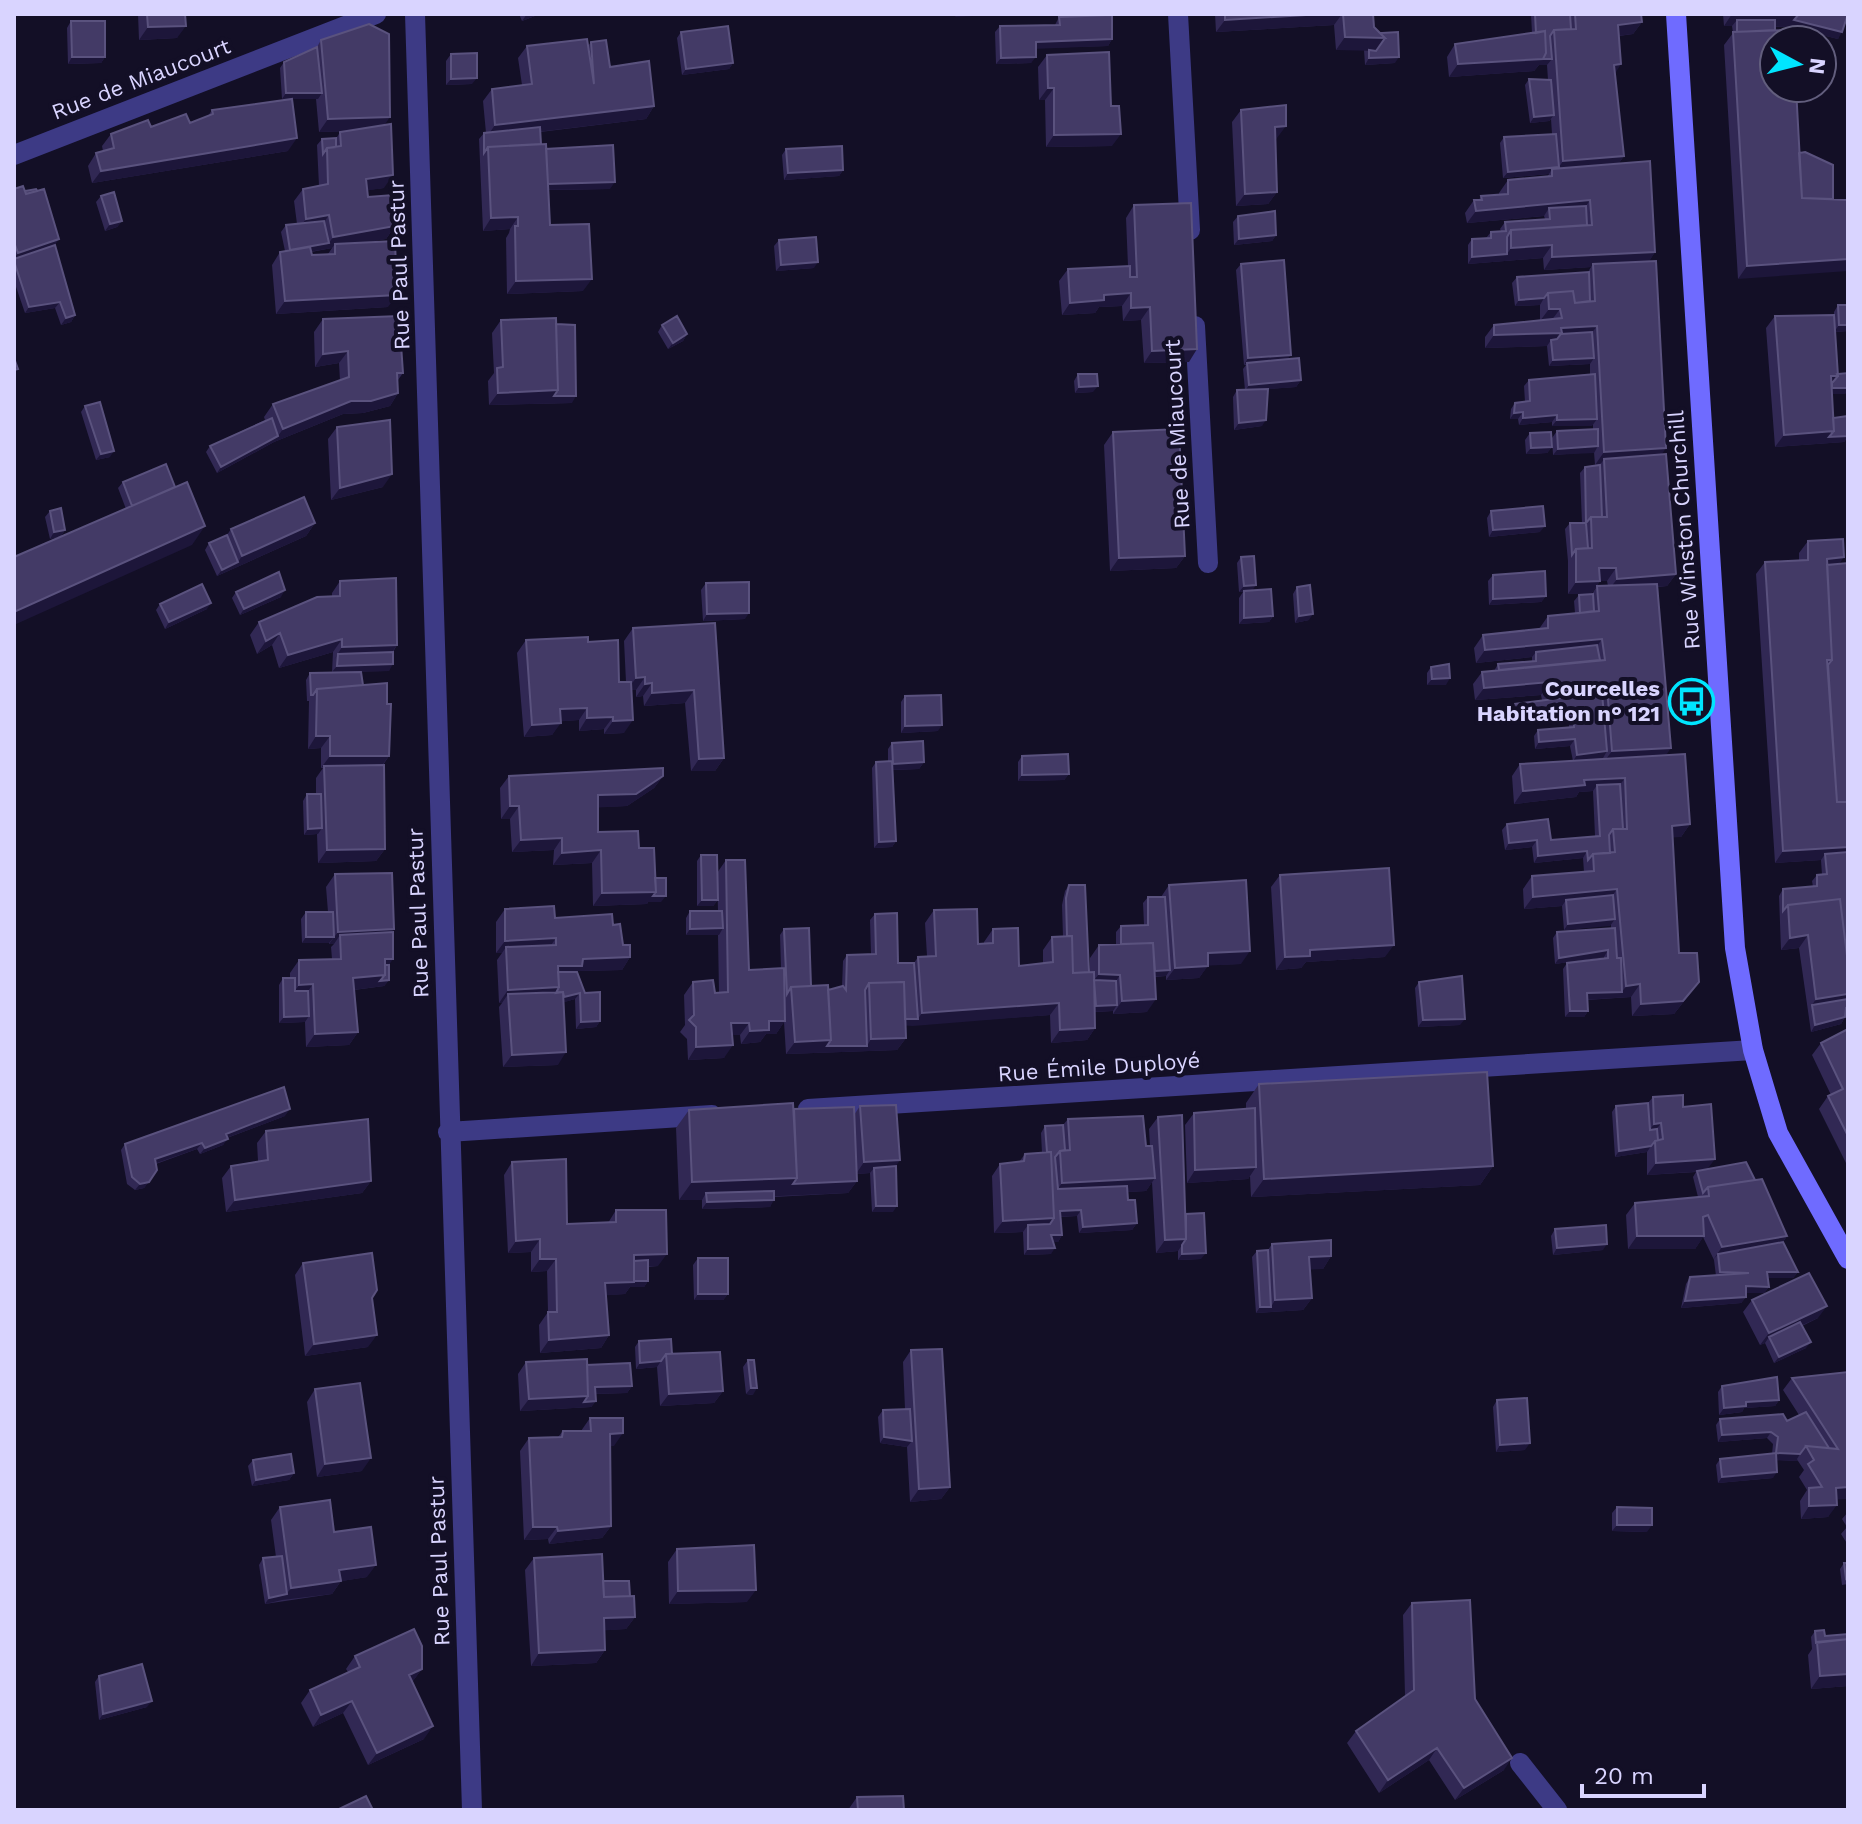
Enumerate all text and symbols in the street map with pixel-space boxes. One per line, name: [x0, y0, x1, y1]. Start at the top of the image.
north arrow: [1758, 24, 1838, 104]
street label: Rue de Miaucourt: [48, 33, 234, 125]
text: N: [1804, 57, 1831, 76]
street label: Rue Paul Pastur: [384, 179, 414, 351]
street label: Rue de Miaucourt: [1160, 339, 1194, 529]
street label: Rue Winston Churchill: [1663, 409, 1705, 650]
place label: Courcelles Habitation n° 121: [1477, 676, 1660, 726]
bus stop icon: Courcelles Habitation n° 121: [1667, 677, 1715, 725]
street label: Rue Paul Pastur: [403, 827, 433, 999]
street label: Rue Émile Duployé: [997, 1047, 1201, 1087]
street label: Rue Paul Pastur: [424, 1475, 454, 1647]
scale bar: [1582, 1748, 1704, 1798]
text: 20 m: [1594, 1762, 1654, 1790]

